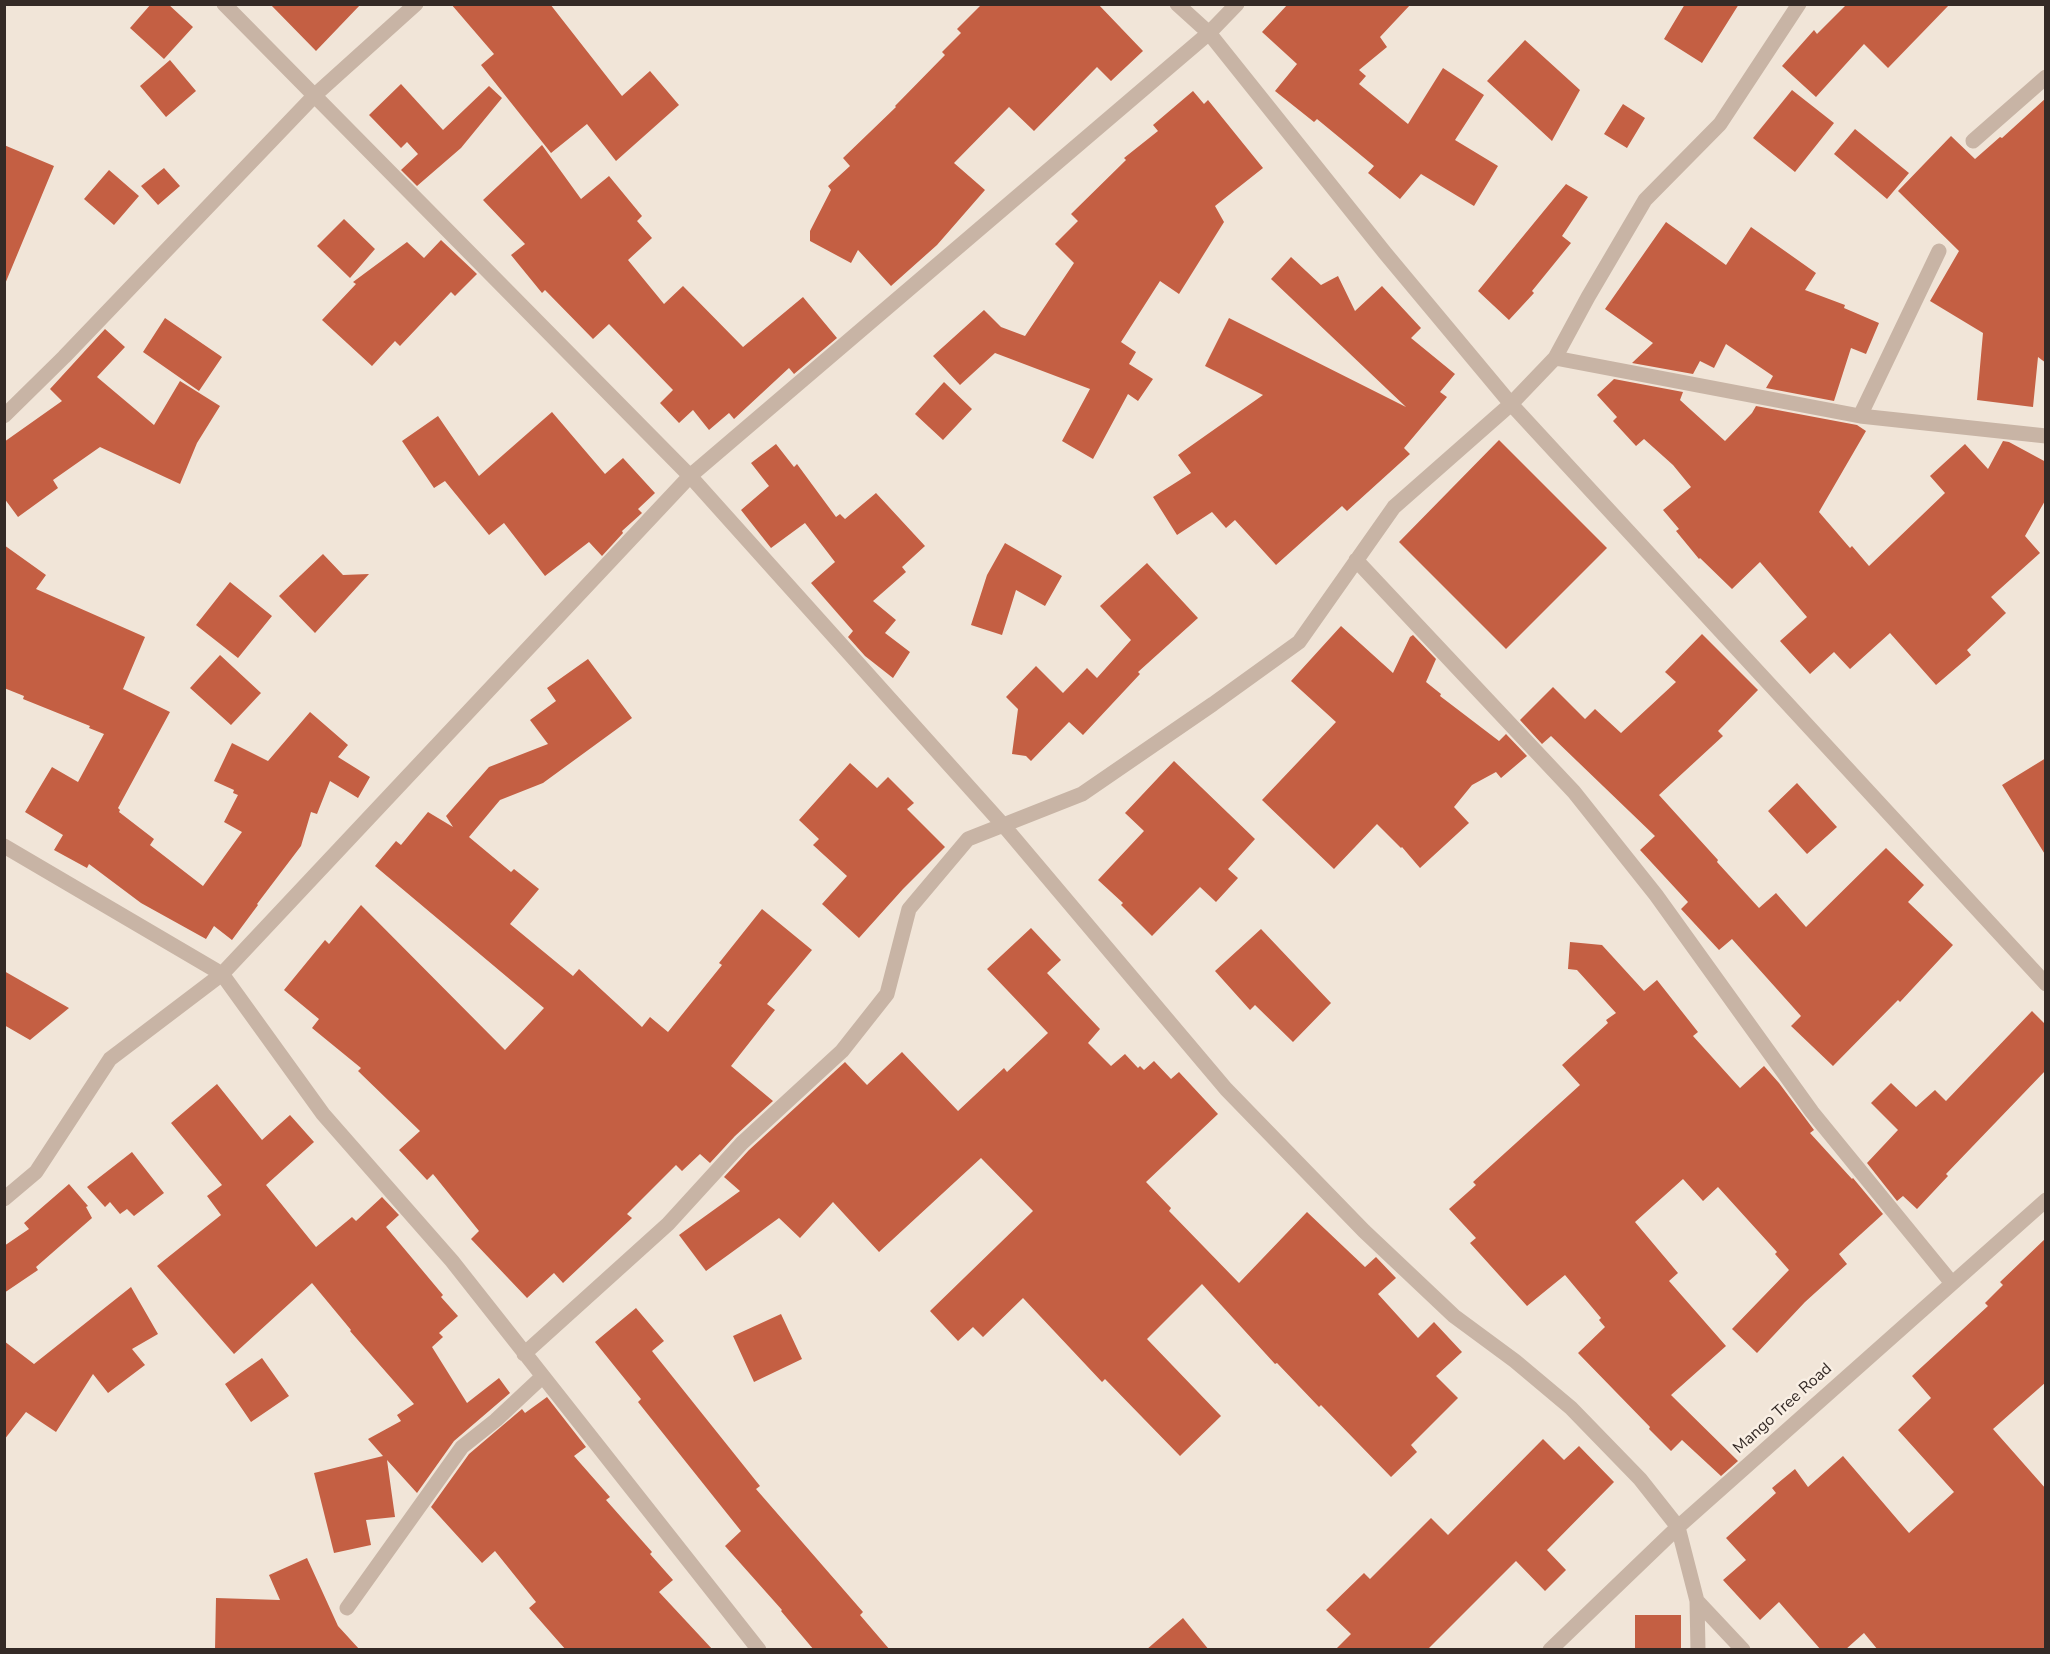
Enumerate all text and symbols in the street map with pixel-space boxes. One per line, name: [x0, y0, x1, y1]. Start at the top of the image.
street label: Mango Tree Road: [1730, 1360, 1836, 1458]

